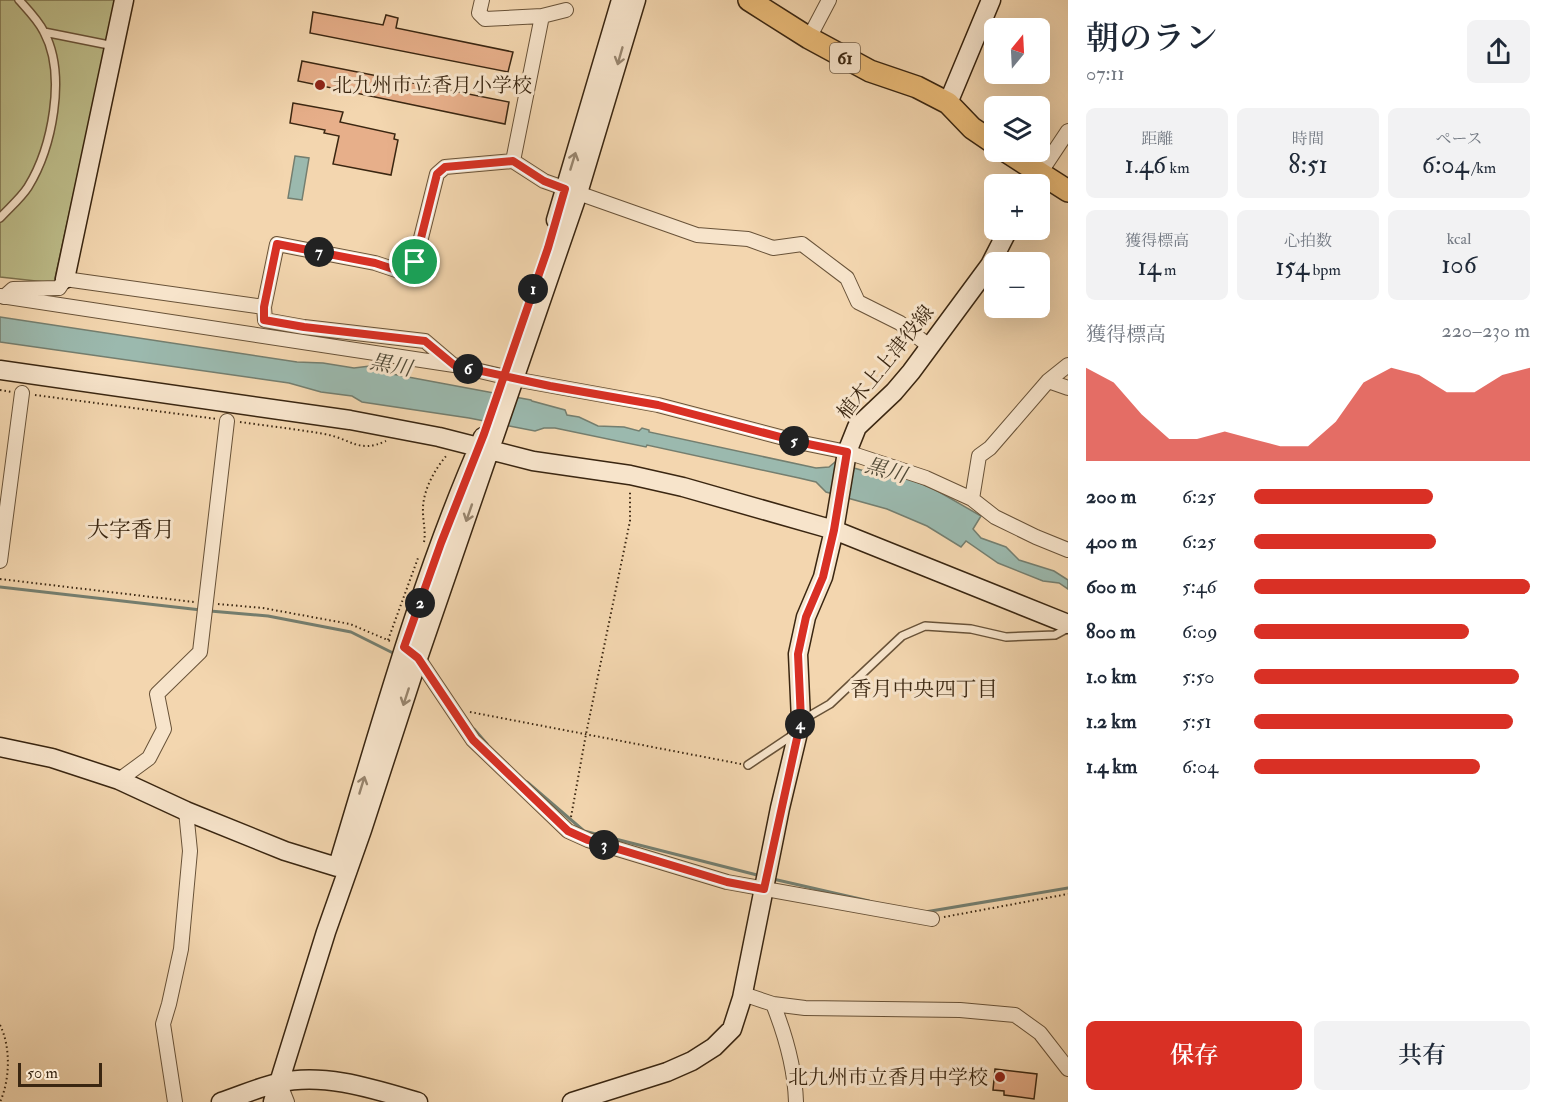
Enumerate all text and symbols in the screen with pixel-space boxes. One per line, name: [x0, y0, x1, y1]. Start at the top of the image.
north arrow: [984, 18, 1050, 84]
map controls: [984, 18, 1050, 318]
text: 朝のラン: [1086, 18, 1218, 59]
button: share: [1467, 20, 1530, 83]
road number: 61: [830, 43, 860, 73]
one-way arrow: [614, 46, 625, 65]
text: 07:11: [1086, 61, 1125, 86]
place label: 北九州市立香月小学校: [332, 73, 532, 98]
marker: 北九州市立香月小学校: [313, 78, 327, 92]
button: layers: [984, 96, 1050, 162]
text: 距離: [1141, 129, 1173, 149]
text: 時間: [1292, 129, 1324, 149]
text: ペース: [1435, 129, 1483, 149]
text: 1.46: [1124, 149, 1166, 181]
text: 8:51: [1288, 149, 1328, 181]
text: 6:04: [1422, 149, 1469, 181]
one-way arrow: [568, 152, 579, 171]
text: km: [1166, 158, 1190, 178]
text: /km: [1469, 158, 1496, 178]
button: +: [984, 174, 1050, 240]
text: kcal: [1447, 229, 1471, 249]
text: 獲得標高: [1125, 231, 1189, 251]
text: 心拍数: [1284, 231, 1332, 251]
pin: [389, 236, 440, 287]
pin: 7: [304, 237, 334, 267]
text: 7: [315, 242, 323, 262]
icon: arrive: [398, 245, 431, 278]
text: 106: [1441, 249, 1477, 281]
text: 14: [1137, 251, 1161, 283]
text: 154: [1275, 251, 1309, 283]
button: −: [984, 252, 1050, 318]
text: m: [1161, 260, 1177, 280]
text: bpm: [1309, 260, 1341, 280]
pin: 1: [518, 274, 548, 304]
text: 1: [530, 279, 536, 299]
street label: 植木上上津役線: [832, 300, 939, 425]
text: 220–230 m: [1442, 318, 1530, 343]
text: 獲得標高: [1086, 322, 1166, 347]
water label: 黒川: [368, 348, 416, 383]
pin: 6: [453, 354, 483, 384]
text: 6: [464, 359, 472, 379]
pin: 5: [779, 426, 809, 456]
text: 5: [790, 431, 798, 451]
water label: 黒川: [862, 452, 912, 490]
text: 200 m: [1086, 484, 1136, 509]
text: 6:25: [1182, 484, 1216, 509]
one-way arrow: [462, 503, 473, 522]
district label: 大字香月: [87, 516, 175, 544]
text: 400 m: [1086, 529, 1137, 554]
text: 6:25: [1182, 529, 1216, 554]
text: 600 m: [1086, 574, 1136, 599]
text: 5:46: [1182, 574, 1217, 599]
pin: 2: [405, 588, 435, 618]
text: 2: [416, 593, 424, 613]
text: 800 m: [1086, 619, 1136, 644]
text: 6:09: [1182, 619, 1218, 644]
text: 1.0 km: [1086, 664, 1137, 689]
text: 5:50: [1182, 664, 1215, 689]
district label: 香月中央四丁目: [851, 676, 998, 703]
one-way arrow: [399, 687, 410, 706]
pin: 4: [785, 709, 815, 739]
text: 1.2 km: [1086, 709, 1136, 734]
text: 5:51: [1182, 709, 1212, 734]
text: 4: [796, 714, 804, 734]
text: 1.4 km: [1086, 754, 1137, 779]
text: 6:04: [1182, 754, 1218, 779]
one-way arrow: [357, 776, 368, 795]
pin: 3: [589, 830, 619, 860]
text: 3: [601, 835, 607, 855]
button: 保存: [1086, 1021, 1302, 1090]
button: 共有: [1314, 1021, 1530, 1090]
scale bar: [18, 1060, 102, 1088]
text: 50 m: [27, 1063, 58, 1083]
place label: 北九州市立香月中学校: [788, 1065, 988, 1090]
marker: 北九州市立香月中学校: [993, 1070, 1007, 1084]

